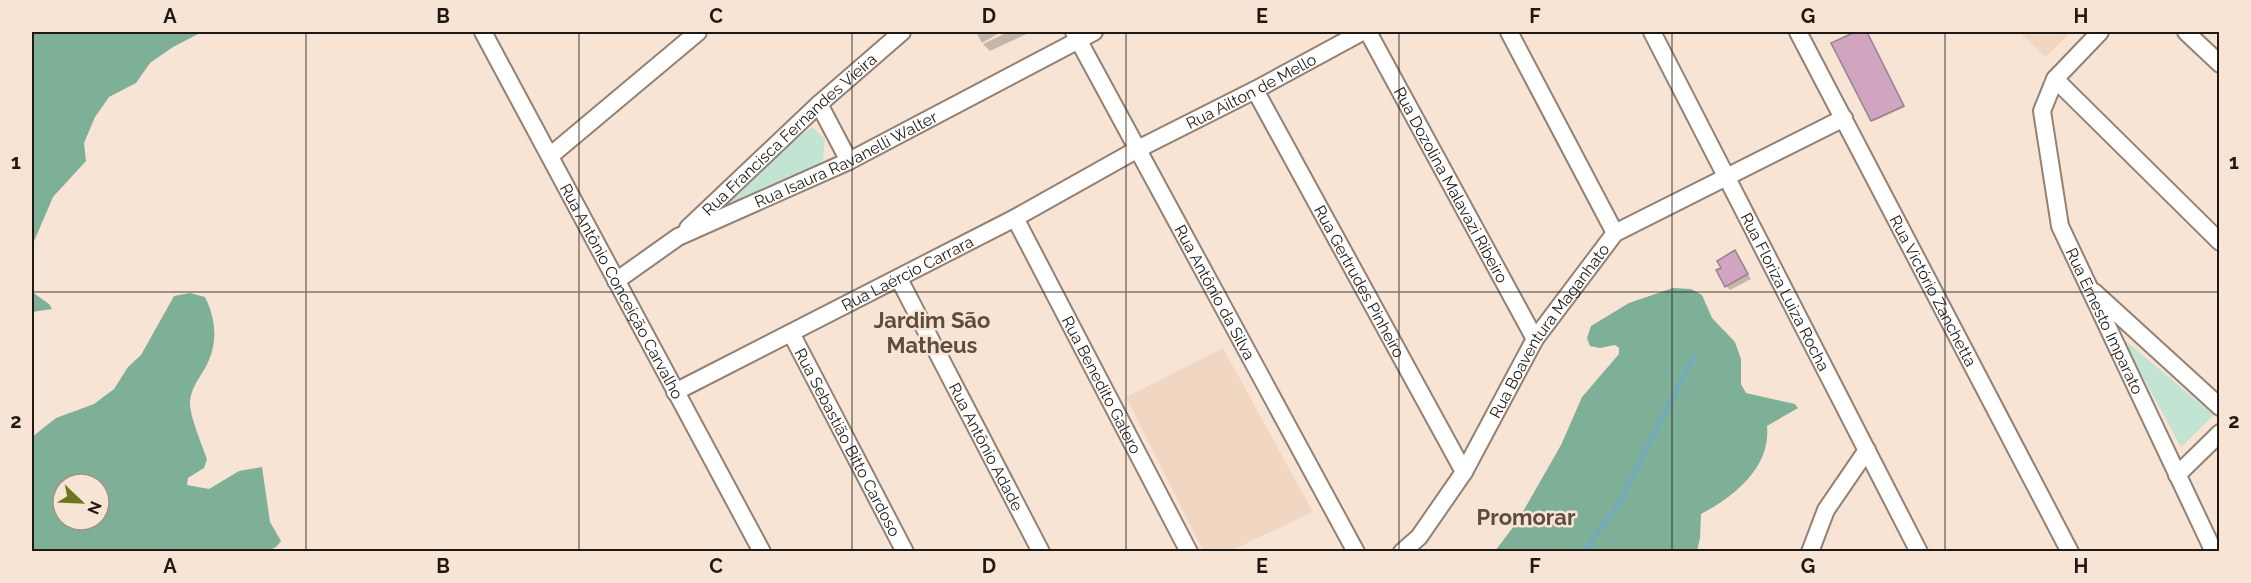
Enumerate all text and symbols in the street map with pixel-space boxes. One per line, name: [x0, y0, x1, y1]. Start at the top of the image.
text: A: [163, 4, 177, 28]
text: B: [436, 4, 450, 28]
text: C: [709, 4, 723, 28]
text: D: [982, 4, 996, 28]
text: E: [1256, 4, 1268, 28]
text: F: [1529, 4, 1541, 28]
text: G: [1801, 4, 1815, 28]
text: H: [2074, 4, 2088, 28]
street label: Rua Francisca Fernandes Vieira: [698, 49, 880, 219]
street label: Rua Ailton de Mello: [1183, 49, 1319, 133]
street label: Rua Dozolina Malavazi Ribeiro: [1390, 84, 1512, 286]
street label: Rua Isaura Ravanelli Walter: [752, 107, 941, 211]
text: 1: [11, 150, 21, 174]
text: 1: [2229, 150, 2239, 174]
street label: Rua Antônio Conceição Carvalho: [556, 180, 688, 402]
street label: Rua Gertrudes Pinheiro: [1310, 202, 1409, 361]
street label: Rua Floriza Luiza Rocha: [1737, 209, 1834, 374]
street label: Rua Victório Zanchetta: [1886, 212, 1981, 370]
street label: Rua Antônio da Silva: [1171, 221, 1259, 363]
street label: Rua Laércio Carrara: [838, 232, 976, 315]
street label: Rua Boaventura Maganhato: [1485, 240, 1613, 421]
street label: Rua Ernesto Imparato: [2062, 245, 2148, 397]
district label: Jardim São Matheus: [874, 307, 990, 358]
street label: Rua Benedito Galero: [1058, 313, 1146, 457]
street label: Rua Sebastião Bitto Cardoso: [791, 345, 905, 539]
street label: Rua Antônio Adade: [945, 379, 1027, 514]
text: 2: [10, 409, 22, 433]
text: 2: [2228, 409, 2240, 433]
north arrow: [51, 472, 111, 532]
text: N: [83, 498, 105, 517]
district label: Promorar: [1477, 504, 1576, 530]
text: A: [163, 554, 177, 578]
text: B: [436, 554, 450, 578]
text: C: [709, 554, 723, 578]
text: D: [982, 554, 996, 578]
text: E: [1256, 554, 1268, 578]
text: F: [1529, 554, 1541, 578]
text: G: [1801, 554, 1815, 578]
text: H: [2074, 554, 2088, 578]

